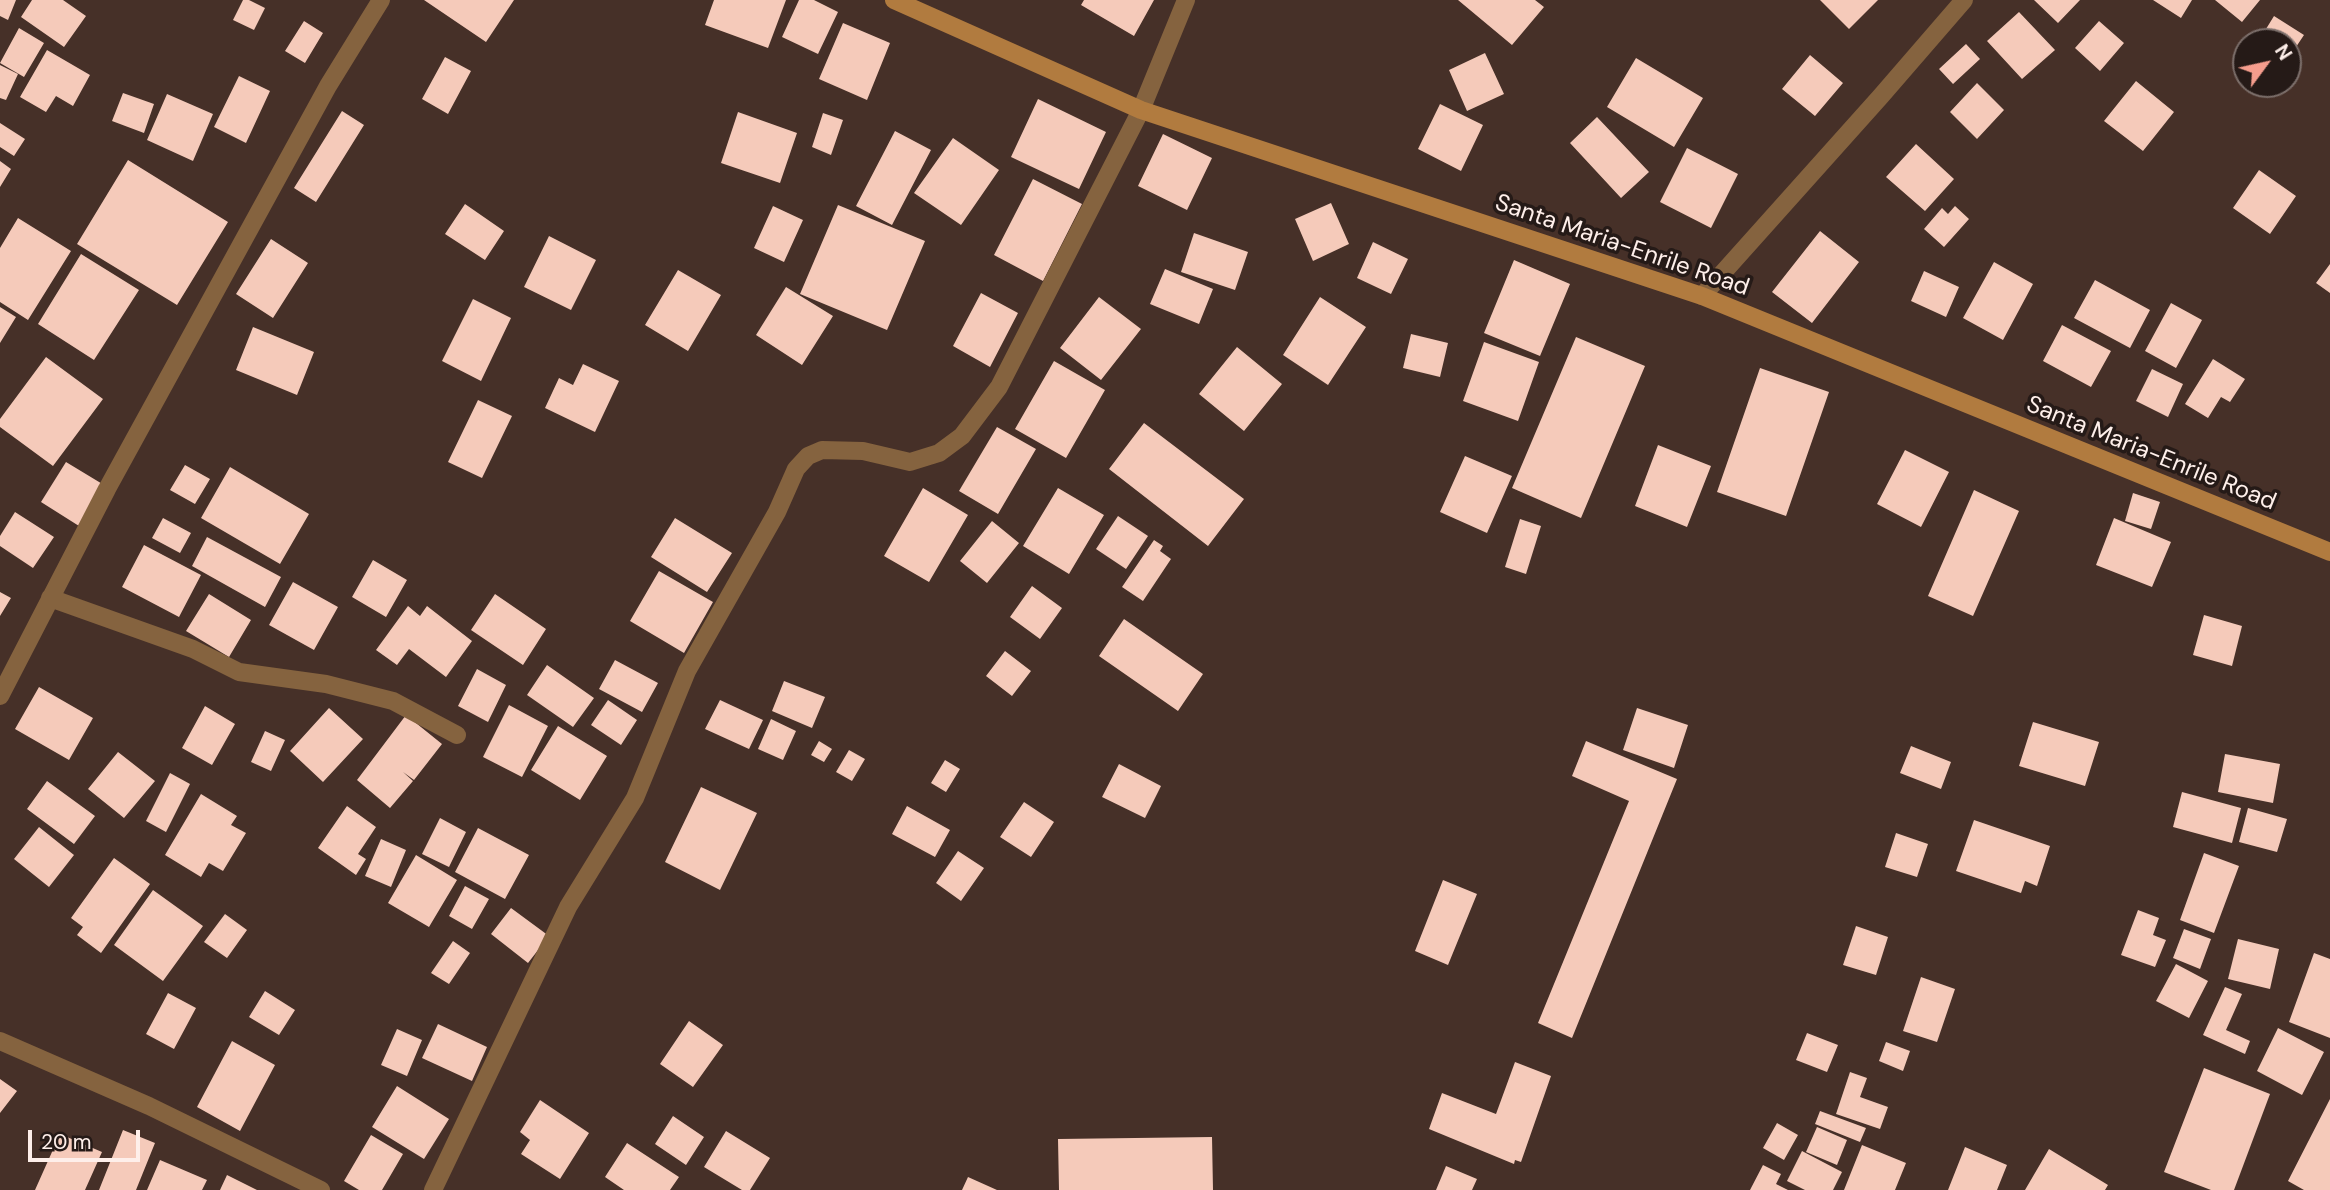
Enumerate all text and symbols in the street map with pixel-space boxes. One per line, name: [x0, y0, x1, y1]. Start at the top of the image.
north arrow: [2232, 28, 2302, 98]
text: N: [2269, 40, 2298, 65]
street label: Santa Maria-Enrile Road: [1491, 189, 1753, 303]
street label: Santa Maria-Enrile Road: [2022, 391, 2280, 517]
scale bar: [32, 1116, 144, 1160]
text: 20 m: [41, 1128, 92, 1156]

